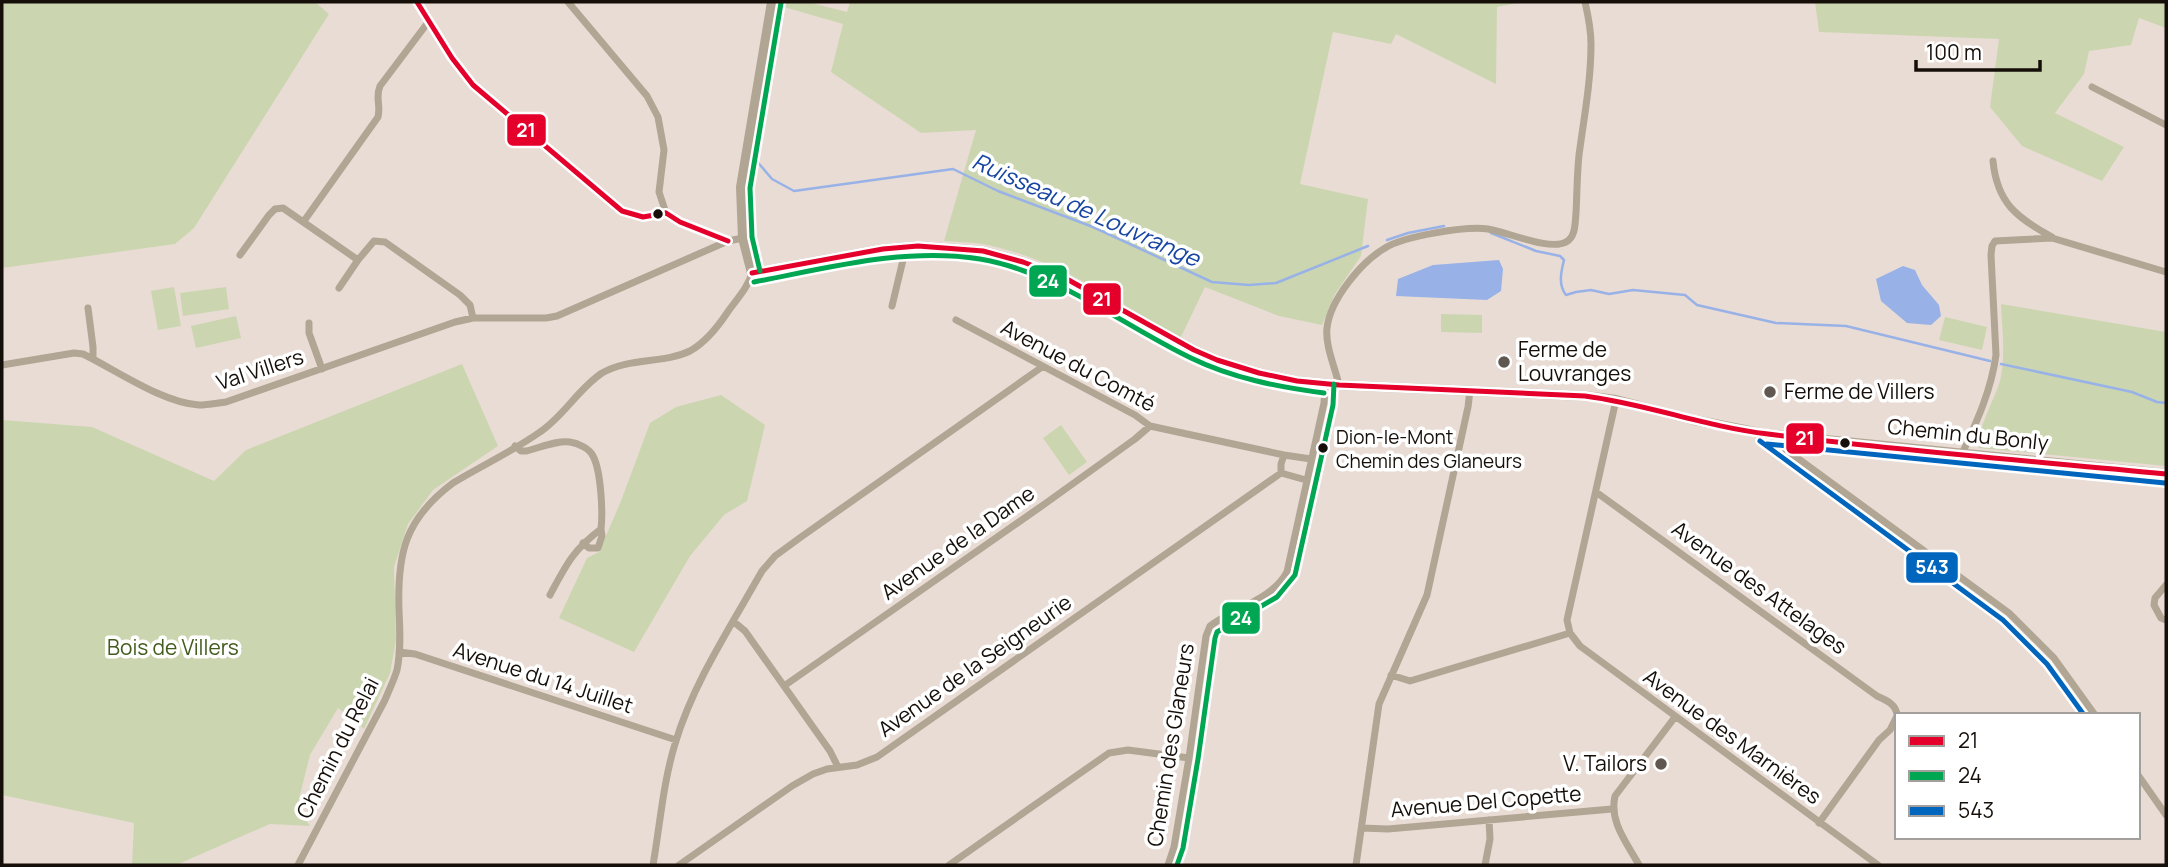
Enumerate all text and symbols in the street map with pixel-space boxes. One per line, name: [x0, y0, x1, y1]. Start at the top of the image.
scale bar: [1916, 28, 2040, 72]
text: 100 m: [1926, 38, 1982, 66]
line badge: 21: [506, 113, 547, 147]
text: 21: [516, 117, 536, 143]
water label: Ruisseau de Louvrange: [968, 145, 1207, 274]
unlabelled marker: [651, 207, 665, 221]
line badge: 24: [1028, 264, 1068, 298]
text: 24: [1037, 268, 1059, 294]
line badge: 21: [1082, 282, 1122, 316]
text: 21: [1092, 286, 1112, 312]
street label: Avenue du Comté: [996, 313, 1161, 418]
place label: Ferme de Louvranges: [1518, 335, 1631, 387]
street label: Val Villers: [213, 342, 307, 396]
marker: Ferme de Louvranges: [1496, 354, 1512, 370]
place label: Ferme de Villers: [1784, 377, 1935, 405]
marker: Ferme de Villers: [1762, 384, 1778, 400]
street label: Chemin du Bonly: [1886, 412, 2050, 456]
line badge: 21: [1785, 422, 1825, 455]
place label: Dion-le-Mont Chemin des Glaneurs: [1336, 424, 1522, 474]
text: 21: [1795, 425, 1815, 451]
unlabelled marker: [1838, 436, 1852, 450]
marker: Dion-le-Mont Chemin des Glaneurs: [1316, 441, 1330, 455]
street label: Avenue de la Dame: [875, 479, 1040, 606]
street label: Avenue des Attelages: [1667, 514, 1853, 660]
line badge: 543: [1905, 551, 1959, 584]
text: 543: [1915, 554, 1949, 580]
street label: Avenue de la Seigneurie: [872, 588, 1077, 743]
line badge: 24: [1221, 601, 1261, 635]
text: 24: [1230, 605, 1252, 631]
park label: Bois de Villers: [107, 633, 239, 661]
street label: Avenue du 14 Juillet: [450, 635, 637, 719]
street label: Chemin des Glaneurs: [1140, 641, 1200, 849]
street label: Avenue des Marnières: [1638, 662, 1827, 810]
street label: Chemin du Relai: [289, 672, 385, 823]
legend: [1895, 713, 2140, 839]
text: 21: [1958, 726, 1978, 754]
place label: V. Tailors: [1563, 749, 1647, 777]
marker: V. Tailors: [1653, 756, 1669, 772]
text: 24: [1958, 761, 1982, 789]
street label: Avenue Del Copette: [1389, 779, 1583, 823]
text: 543: [1958, 796, 1994, 824]

